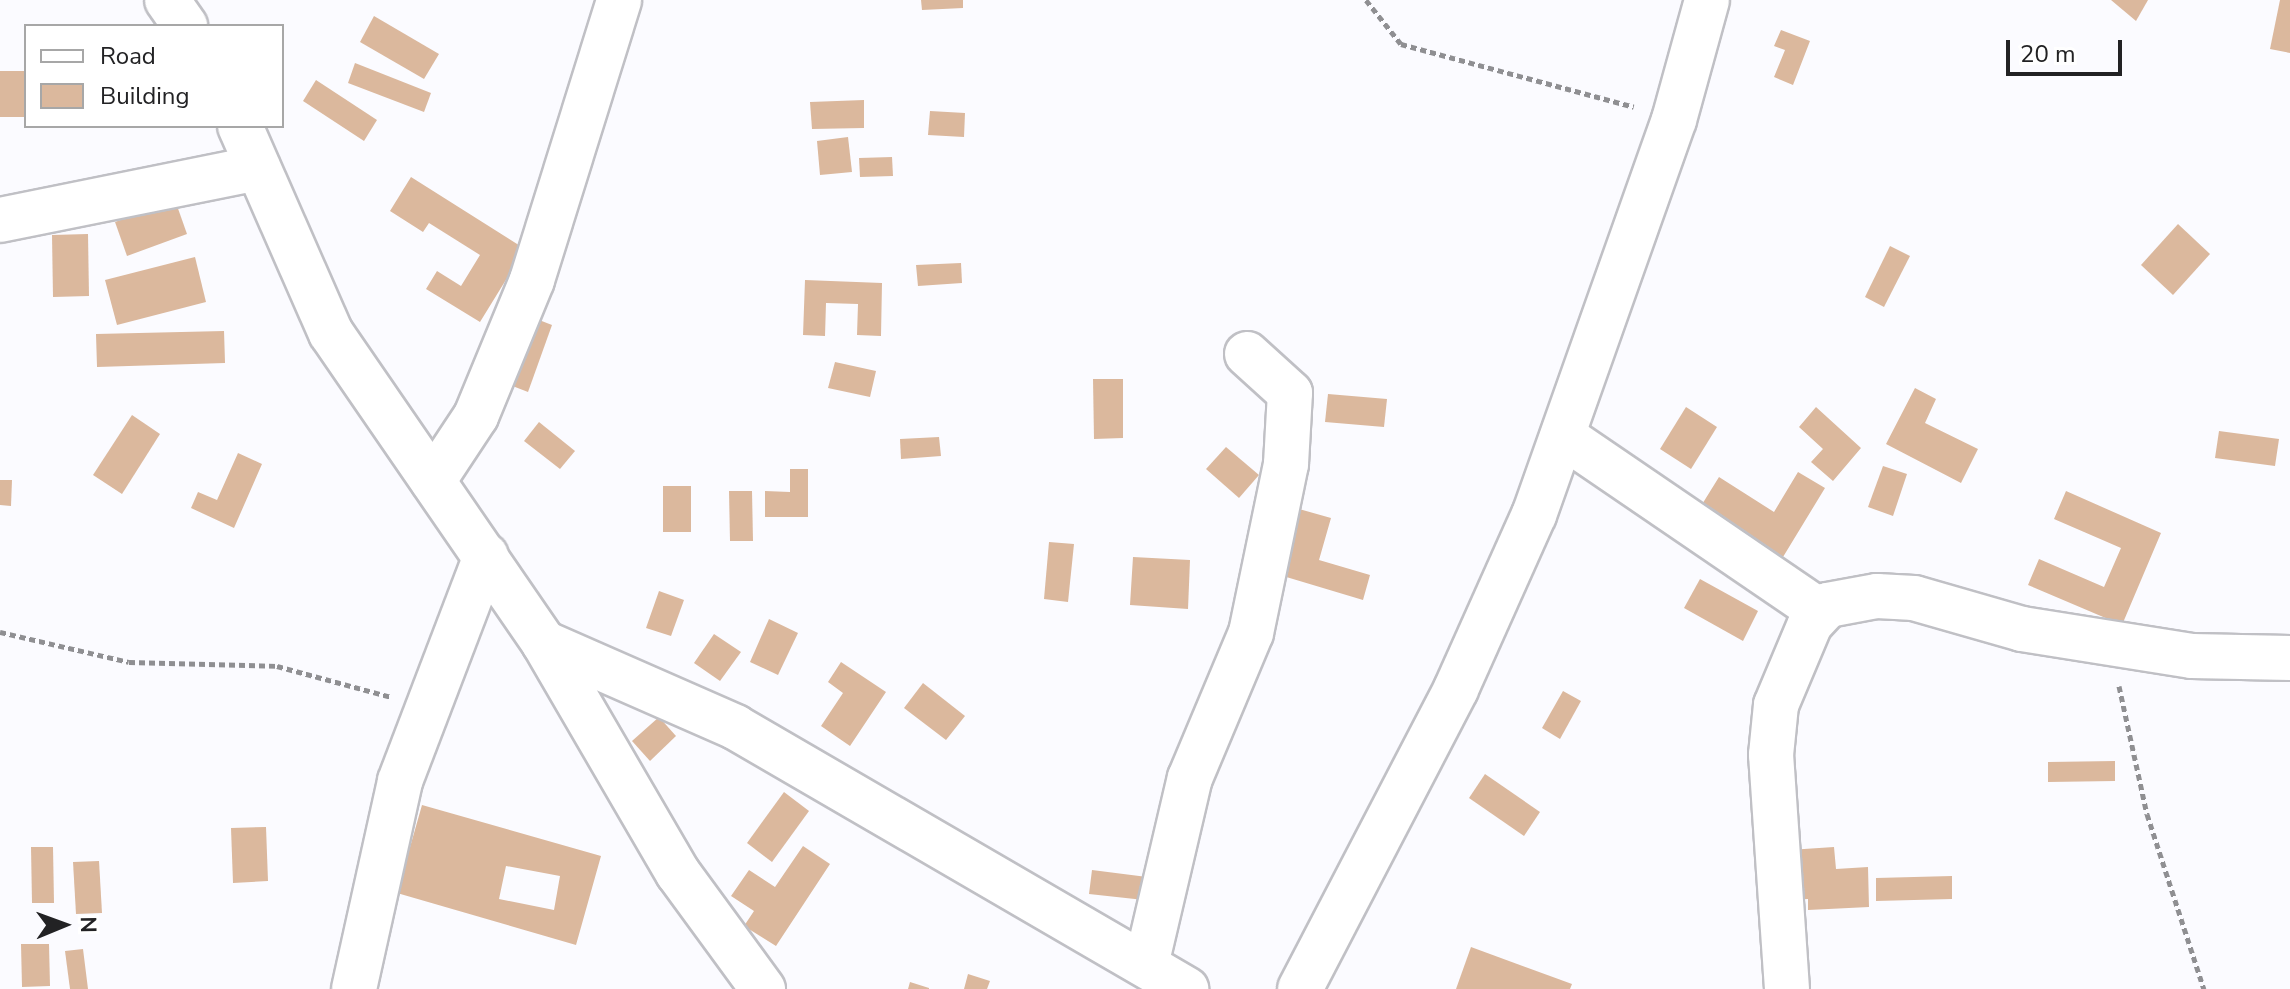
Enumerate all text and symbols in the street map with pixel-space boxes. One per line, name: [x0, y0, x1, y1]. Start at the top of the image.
legend: [24, 24, 284, 128]
scale bar: [2010, 24, 2126, 74]
text: 20 m: [2020, 38, 2076, 70]
text: Road: [100, 40, 156, 72]
text: Building: [100, 80, 190, 112]
north arrow: [24, 885, 104, 965]
text: N: [73, 916, 103, 933]

